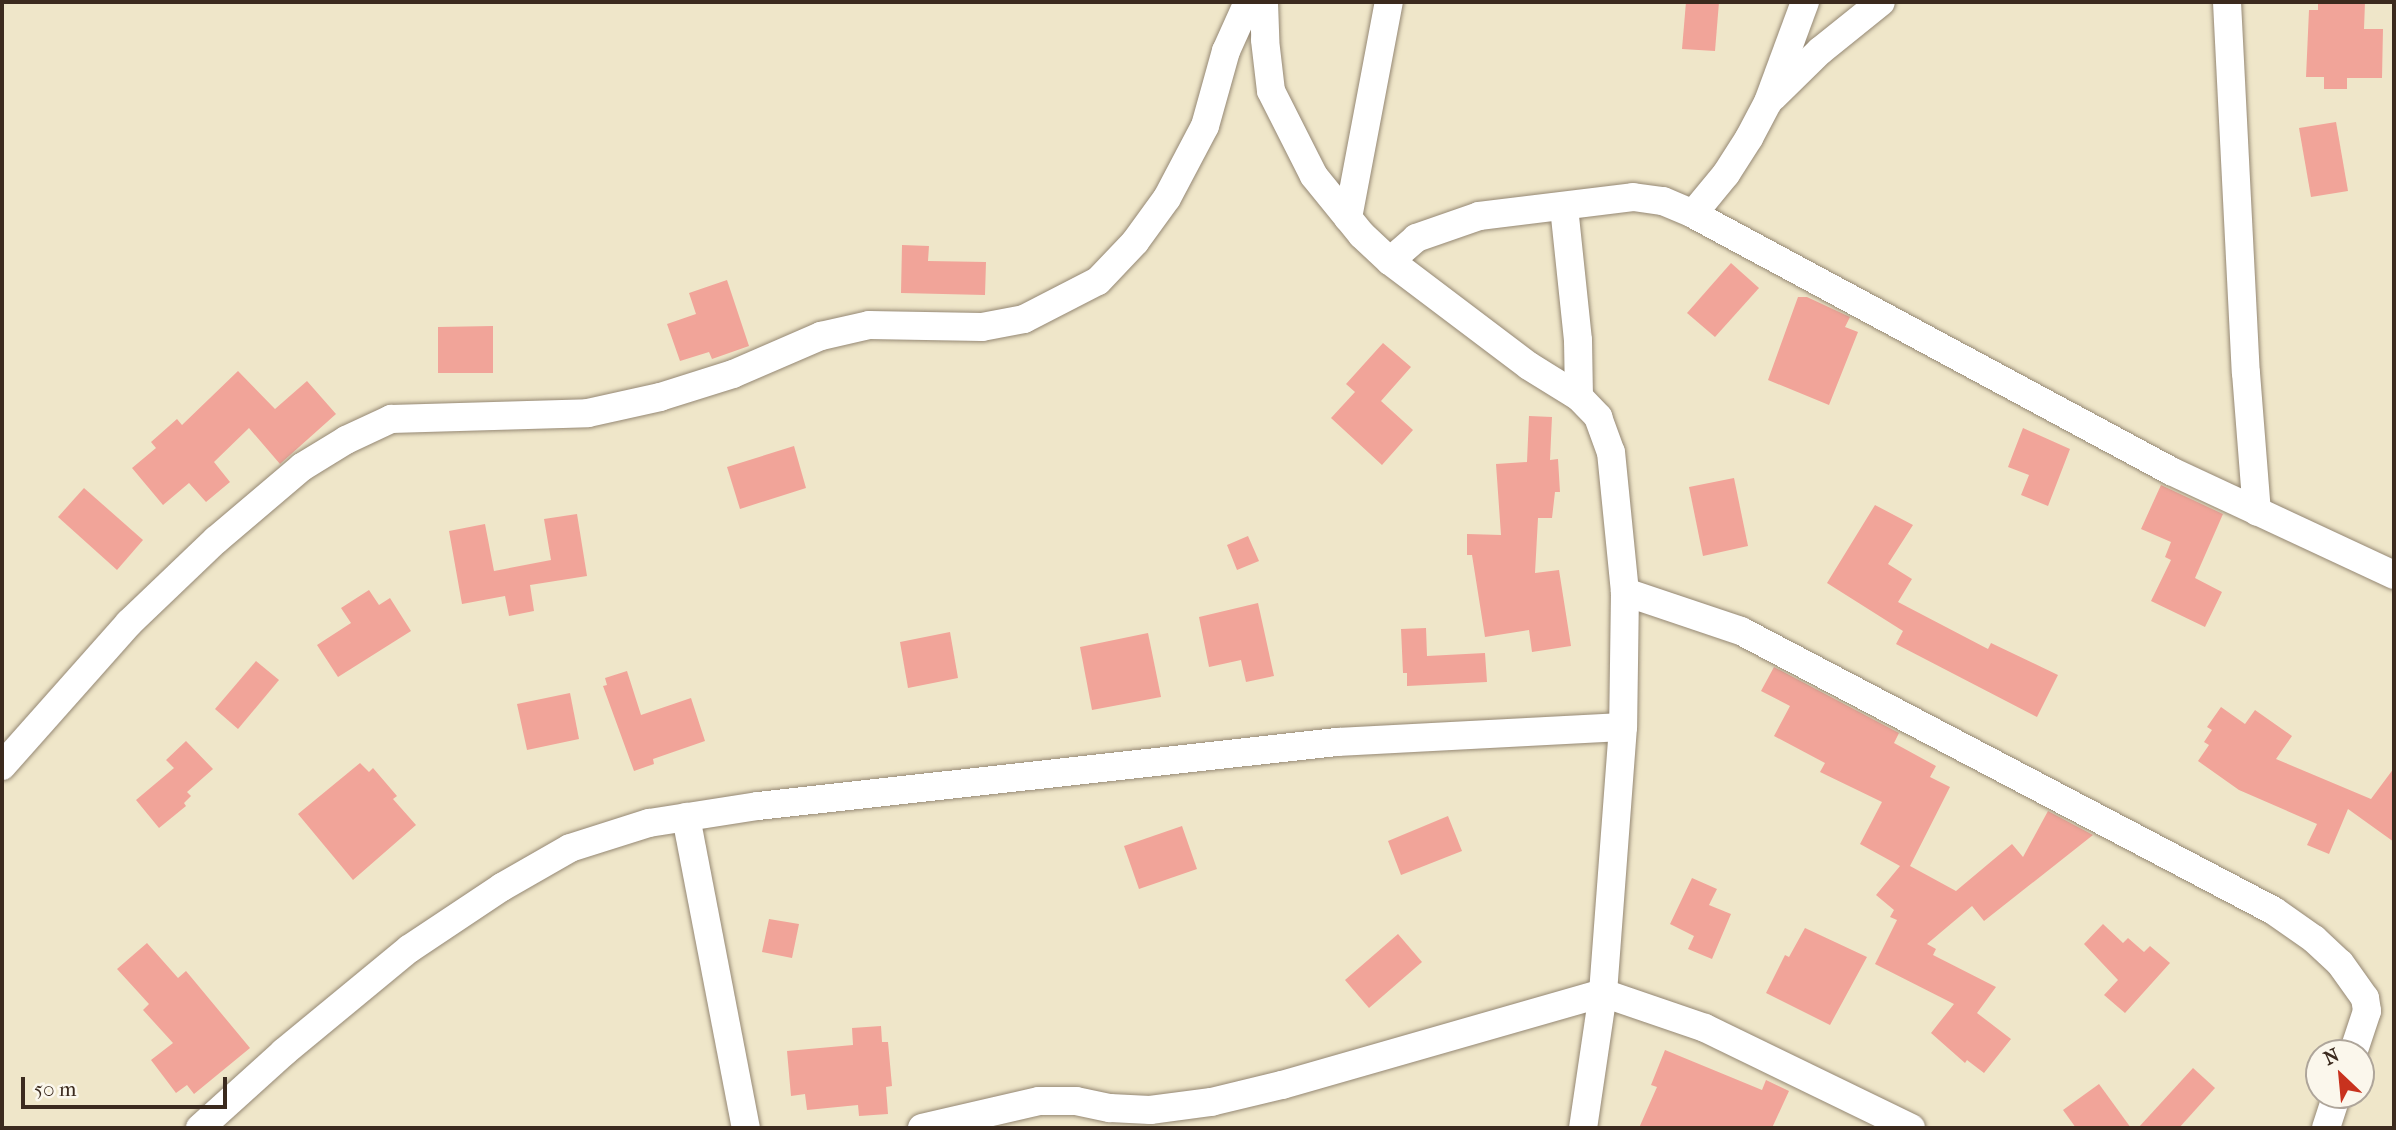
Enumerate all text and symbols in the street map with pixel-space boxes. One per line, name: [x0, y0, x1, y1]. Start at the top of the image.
north arrow: [2305, 1039, 2375, 1109]
text: N: [2320, 1044, 2343, 1070]
scale bar: [24, 1064, 231, 1108]
text: 50 m: [34, 1077, 77, 1101]

